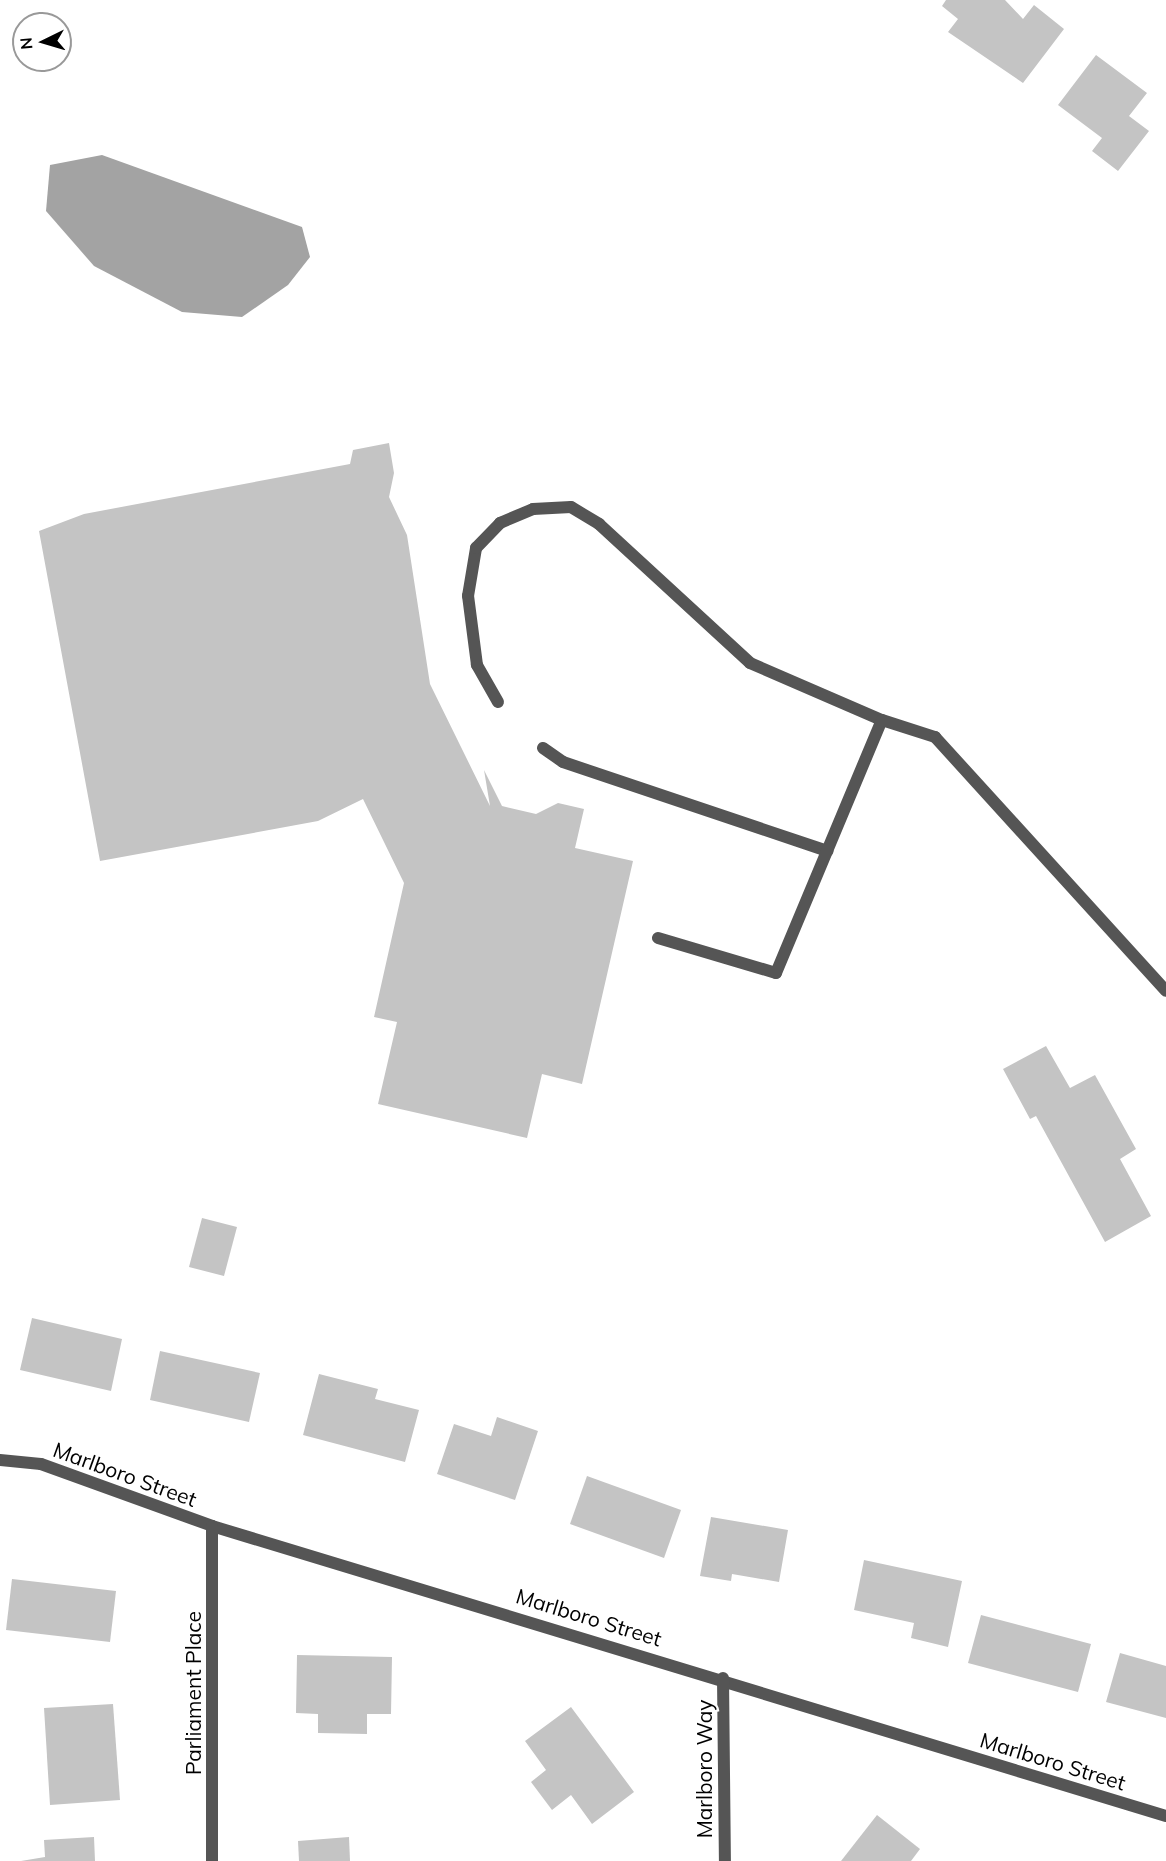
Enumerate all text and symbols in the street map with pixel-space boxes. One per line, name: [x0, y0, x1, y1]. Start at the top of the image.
north arrow: [12, 12, 72, 72]
text: N: [16, 36, 37, 50]
street label: Marlboro Street: [50, 1436, 200, 1512]
street label: Marlboro Street: [513, 1583, 665, 1651]
street label: Parliament Place: [180, 1611, 206, 1775]
street label: Marlboro Way: [691, 1700, 717, 1838]
street label: Marlboro Street: [977, 1727, 1129, 1795]

